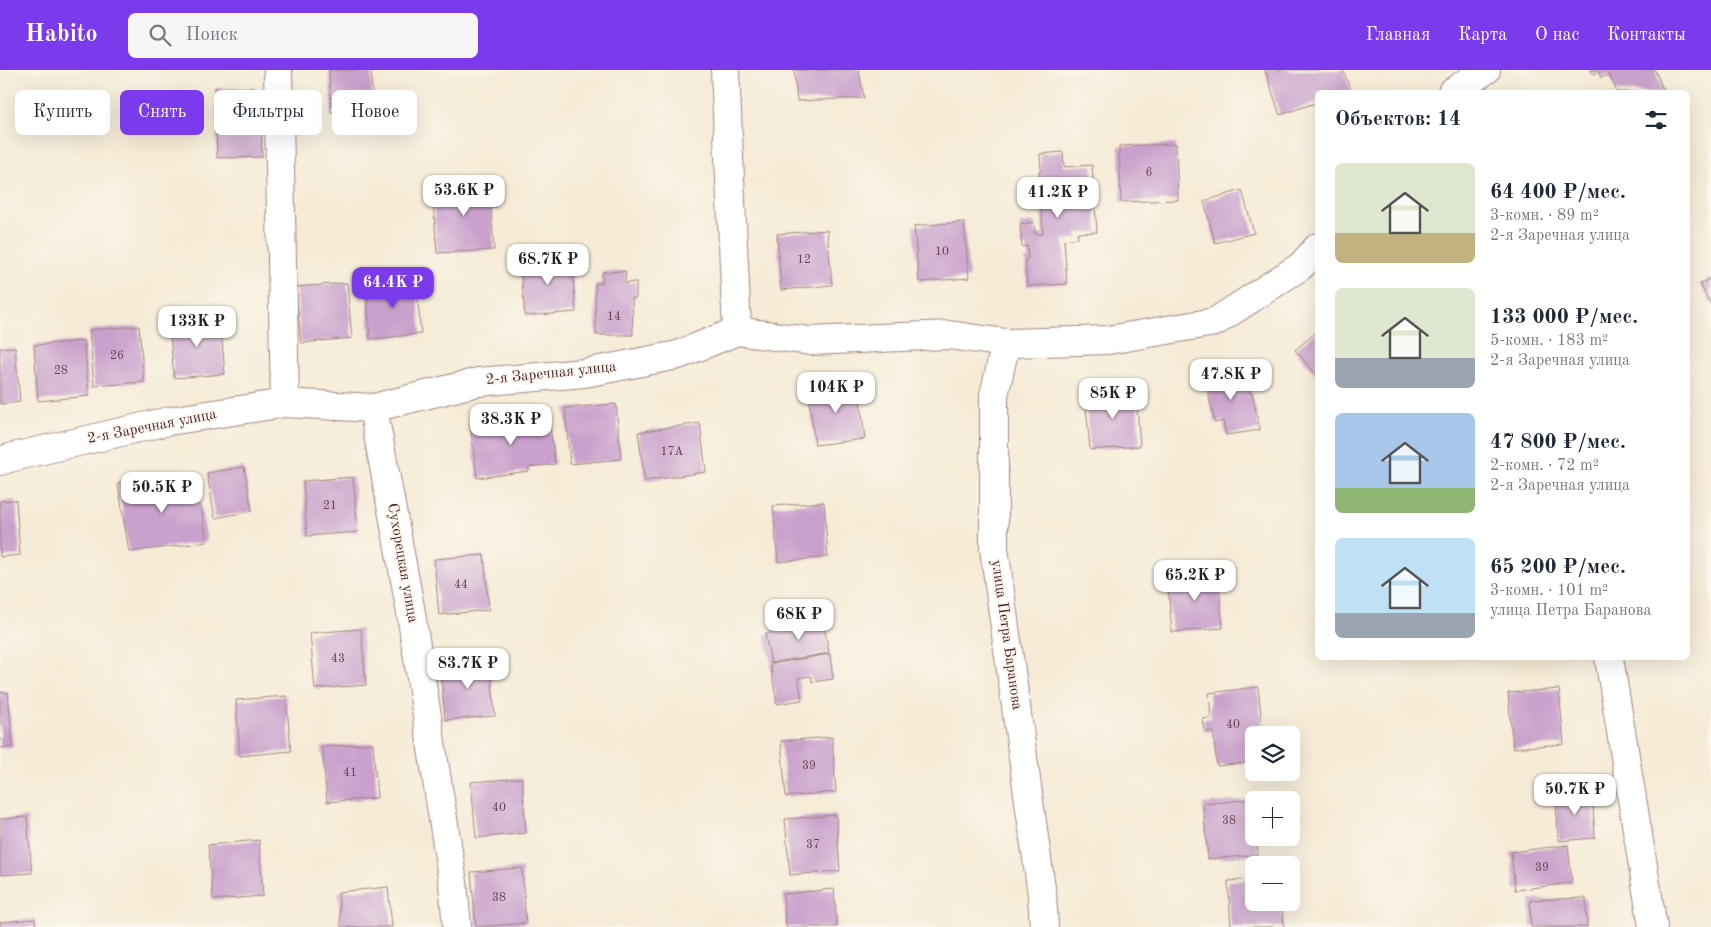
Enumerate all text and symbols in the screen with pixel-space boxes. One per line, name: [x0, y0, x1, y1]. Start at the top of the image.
search box: [128, 13, 478, 58]
icon: search: [146, 21, 174, 49]
text: Habito: [25, 23, 98, 47]
text: Поиск: [186, 26, 238, 45]
text: Главная: [1366, 26, 1430, 44]
text: Карта: [1458, 26, 1507, 44]
text: О нас: [1535, 26, 1579, 44]
text: Контакты: [1607, 26, 1686, 44]
chip: Купить: [15, 90, 110, 135]
chip: Снять: [120, 90, 204, 135]
chip: Фильтры: [214, 90, 322, 135]
chip: Новое: [332, 90, 417, 135]
icon: filters: [1642, 106, 1670, 134]
text: Объектов: 14: [1335, 109, 1461, 130]
house number: 6: [1146, 167, 1153, 179]
pin: 53.6K ₽: [418, 174, 510, 217]
pin: 41.2K ₽: [1012, 176, 1104, 219]
text: 64 400 ₽/мес.: [1490, 182, 1626, 203]
text: 53.6K ₽: [434, 183, 494, 199]
icon: home: [1375, 183, 1435, 243]
text: 41.2K ₽: [1028, 185, 1088, 201]
text: 3-комн. · 89 m²: [1490, 208, 1599, 224]
text: 2-я Заречная улица: [1490, 228, 1630, 244]
pin: 68.7K ₽: [502, 244, 594, 286]
house number: 10: [935, 246, 949, 258]
text: 68.7K ₽: [518, 252, 578, 268]
house number: 12: [797, 254, 811, 266]
pin: 64.4K ₽: [347, 266, 439, 309]
text: 64.4K ₽: [363, 275, 423, 291]
pin: 133K ₽: [156, 306, 238, 348]
text: 133 000 ₽/мес.: [1490, 307, 1638, 328]
icon: home: [1375, 308, 1435, 368]
house number: 14: [607, 311, 621, 323]
text: 133K ₽: [169, 314, 225, 330]
text: 5-комн. · 183 m²: [1490, 333, 1608, 349]
house number: 26: [110, 350, 124, 362]
text: 2-я Заречная улица: [1490, 353, 1630, 369]
pin: 47.8K ₽: [1185, 358, 1277, 401]
street label: 2-я Заречная улица: [485, 360, 618, 388]
house number: 28: [54, 365, 68, 377]
text: 47.8K ₽: [1201, 367, 1261, 383]
pin: 104K ₽: [795, 372, 877, 414]
pin: 85K ₽: [1078, 378, 1148, 420]
text: 104K ₽: [808, 380, 864, 396]
text: 85K ₽: [1090, 386, 1136, 402]
pin: 38.3K ₽: [465, 404, 557, 446]
street label: 2-я Заречная улица: [86, 407, 218, 447]
text: 38.3K ₽: [481, 412, 541, 428]
text: 47 800 ₽/мес.: [1490, 432, 1626, 453]
icon: home: [1375, 433, 1435, 493]
house number: 17А: [660, 446, 684, 458]
text: 2-комн. · 72 m²: [1490, 458, 1599, 474]
pin: 50.5K ₽: [116, 472, 208, 514]
text: 2-я Заречная улица: [1490, 478, 1630, 494]
text: 50.5K ₽: [132, 480, 192, 496]
house number: 21: [323, 500, 337, 512]
street label: Сухорецкая улица: [384, 502, 420, 624]
text: 65 200 ₽/мес.: [1490, 557, 1626, 578]
icon: home: [1375, 558, 1435, 618]
street label: улица Петра Баранова: [988, 559, 1024, 712]
pin: 65.2K ₽: [1149, 560, 1241, 602]
text: 65.2K ₽: [1165, 568, 1225, 584]
house number: 44: [454, 579, 468, 591]
text: 3-комн. · 101 m²: [1490, 583, 1608, 599]
pin: 68K ₽: [764, 598, 834, 641]
text: улица Петра Баранова: [1490, 603, 1651, 619]
text: 68K ₽: [776, 607, 822, 623]
pin: 83.7K ₽: [422, 648, 514, 690]
house number: 43: [331, 653, 345, 665]
text: 83.7K ₽: [438, 656, 498, 672]
house number: 40: [1226, 719, 1240, 731]
map controls: [1245, 726, 1300, 911]
button: layers: [1245, 726, 1300, 781]
house number: 39: [802, 760, 816, 772]
house number: 41: [343, 767, 357, 779]
pin: 50.7K ₽: [1529, 774, 1621, 816]
text: 50.7K ₽: [1545, 782, 1605, 798]
button: +: [1245, 791, 1300, 846]
house number: 40: [492, 802, 506, 814]
house number: 38: [1222, 815, 1236, 827]
house number: 37: [806, 839, 820, 851]
button: −: [1245, 856, 1300, 911]
house number: 39: [1535, 862, 1549, 874]
house number: 38: [492, 892, 506, 904]

